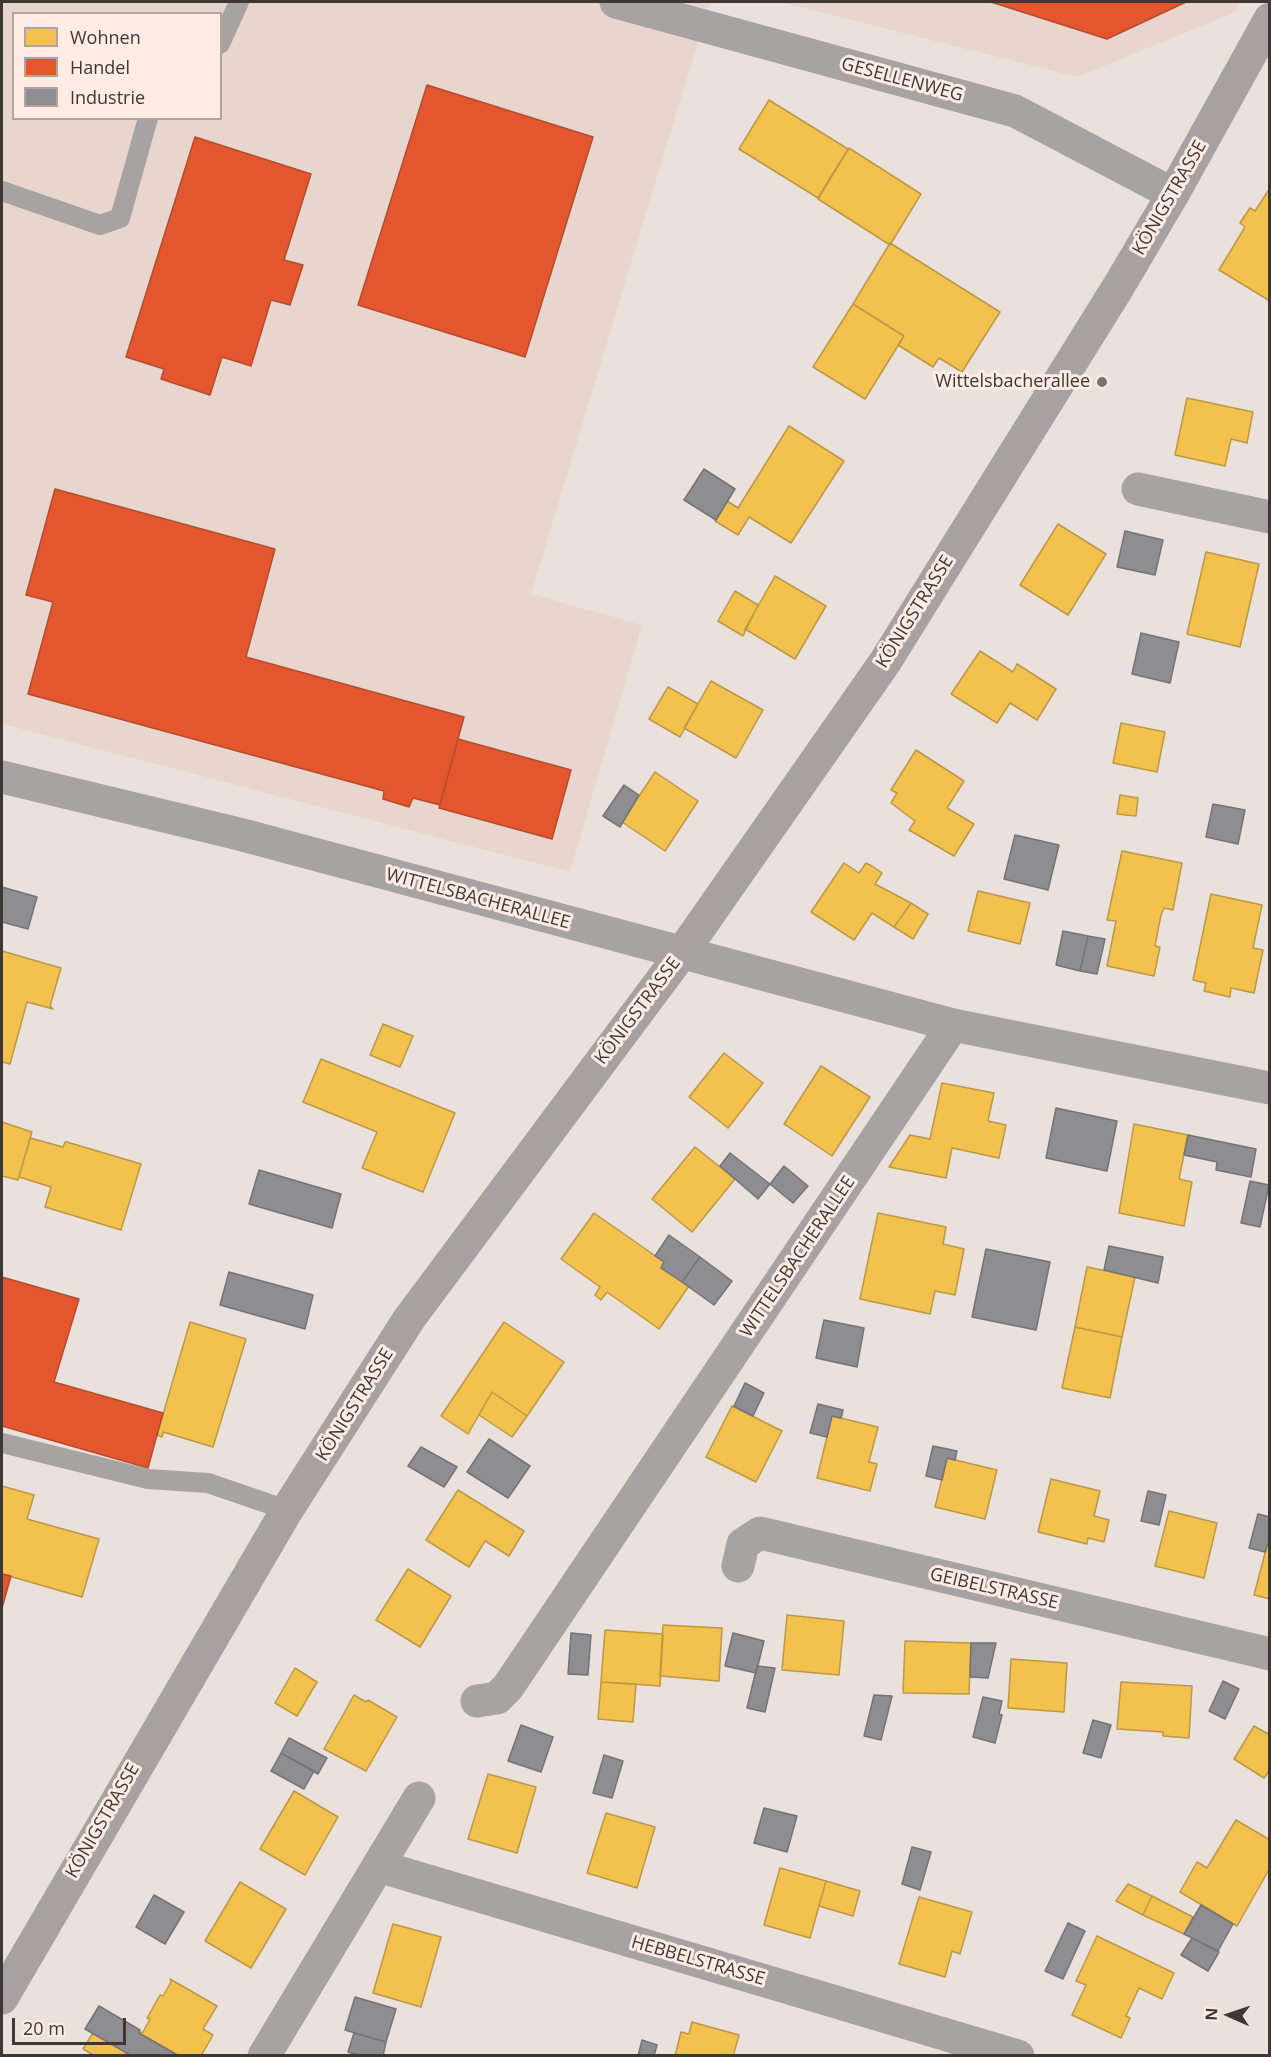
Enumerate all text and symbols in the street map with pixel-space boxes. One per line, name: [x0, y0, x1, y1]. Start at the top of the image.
legend: [12, 12, 222, 120]
text: Wohnen: [70, 25, 141, 49]
street label: GESELLENWEG: [839, 53, 965, 107]
text: Handel: [70, 55, 130, 79]
text: Industrie: [70, 85, 145, 109]
street label: KÖNIGSTRASSE: [1128, 137, 1212, 259]
place label: Wittelsbacherallee: [935, 371, 1090, 393]
marker: Wittelsbacherallee: [1095, 375, 1109, 389]
street label: KÖNIGSTRASSE: [872, 552, 958, 672]
street label: WITTELSBACHERALLEE: [384, 864, 572, 934]
street label: KÖNIGSTRASSE: [591, 953, 685, 1069]
street label: WITTELSBACHERALLEE: [736, 1172, 860, 1342]
street label: KÖNIGSTRASSE: [312, 1345, 398, 1465]
street label: GEIBELSTRASSE: [928, 1564, 1060, 1614]
street label: KÖNIGSTRASSE: [61, 1760, 145, 1882]
street label: HEBBELSTRASSE: [629, 1932, 767, 1990]
north arrow: [1199, 1985, 1259, 2045]
scale bar: [15, 2006, 129, 2044]
text: N: [1200, 2007, 1222, 2021]
text: 20 m: [23, 2016, 65, 2040]

